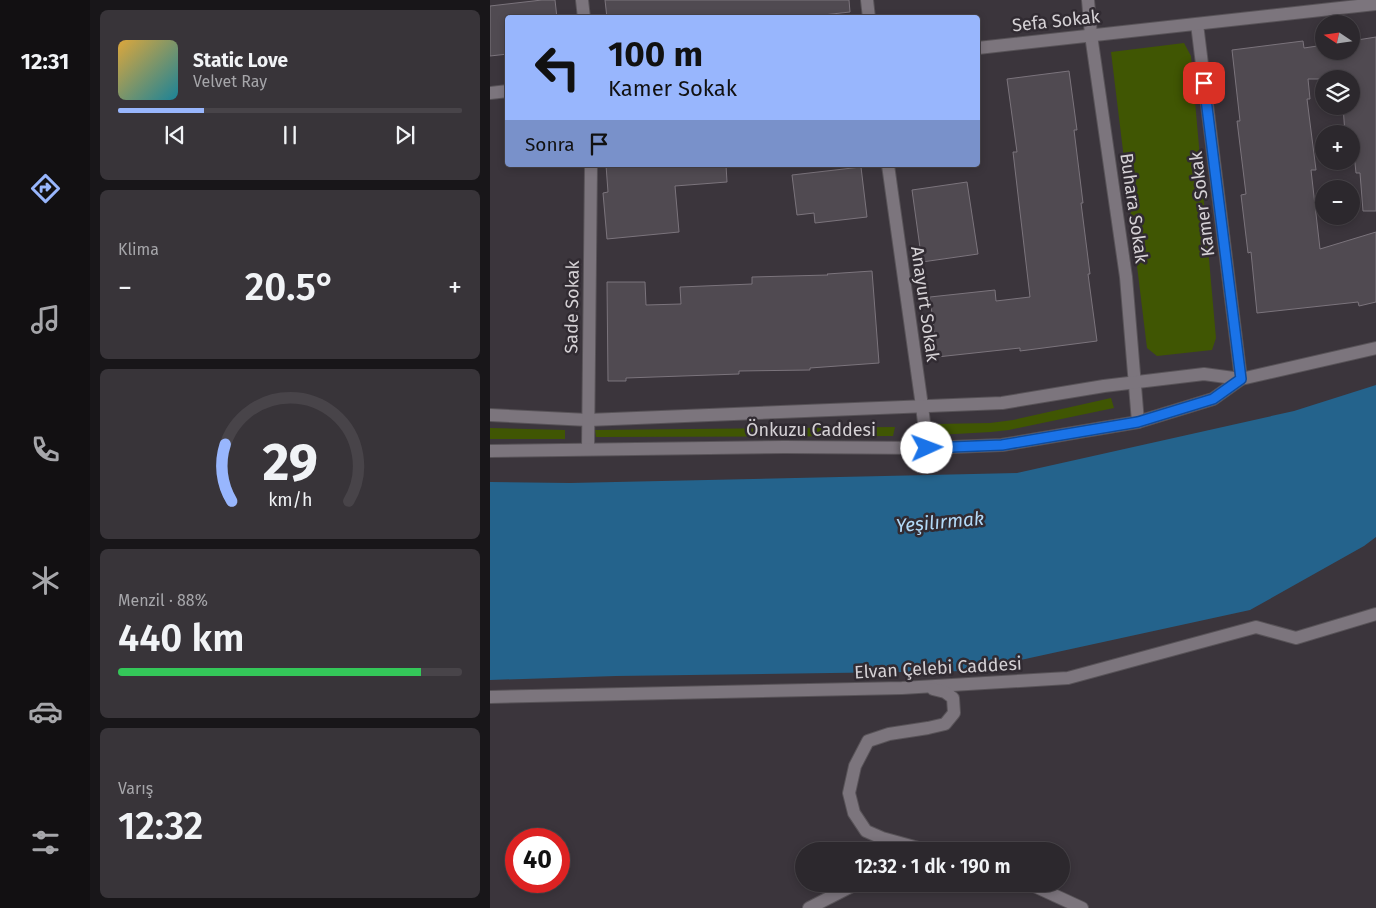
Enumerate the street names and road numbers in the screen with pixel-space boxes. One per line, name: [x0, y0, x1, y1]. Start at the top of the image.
street label: Sefa Sokak: [1011, 5, 1102, 37]
street label: Kamer Sokak: [1185, 150, 1219, 258]
street label: Buhara Sokak: [1115, 152, 1153, 265]
street label: Anayurt Sokak: [906, 245, 944, 364]
street label: Sade Sokak: [560, 259, 584, 354]
street label: Önkuzu Caddesi: [746, 419, 876, 441]
street label: Elvan Çelebi Caddesi: [854, 653, 1022, 683]

